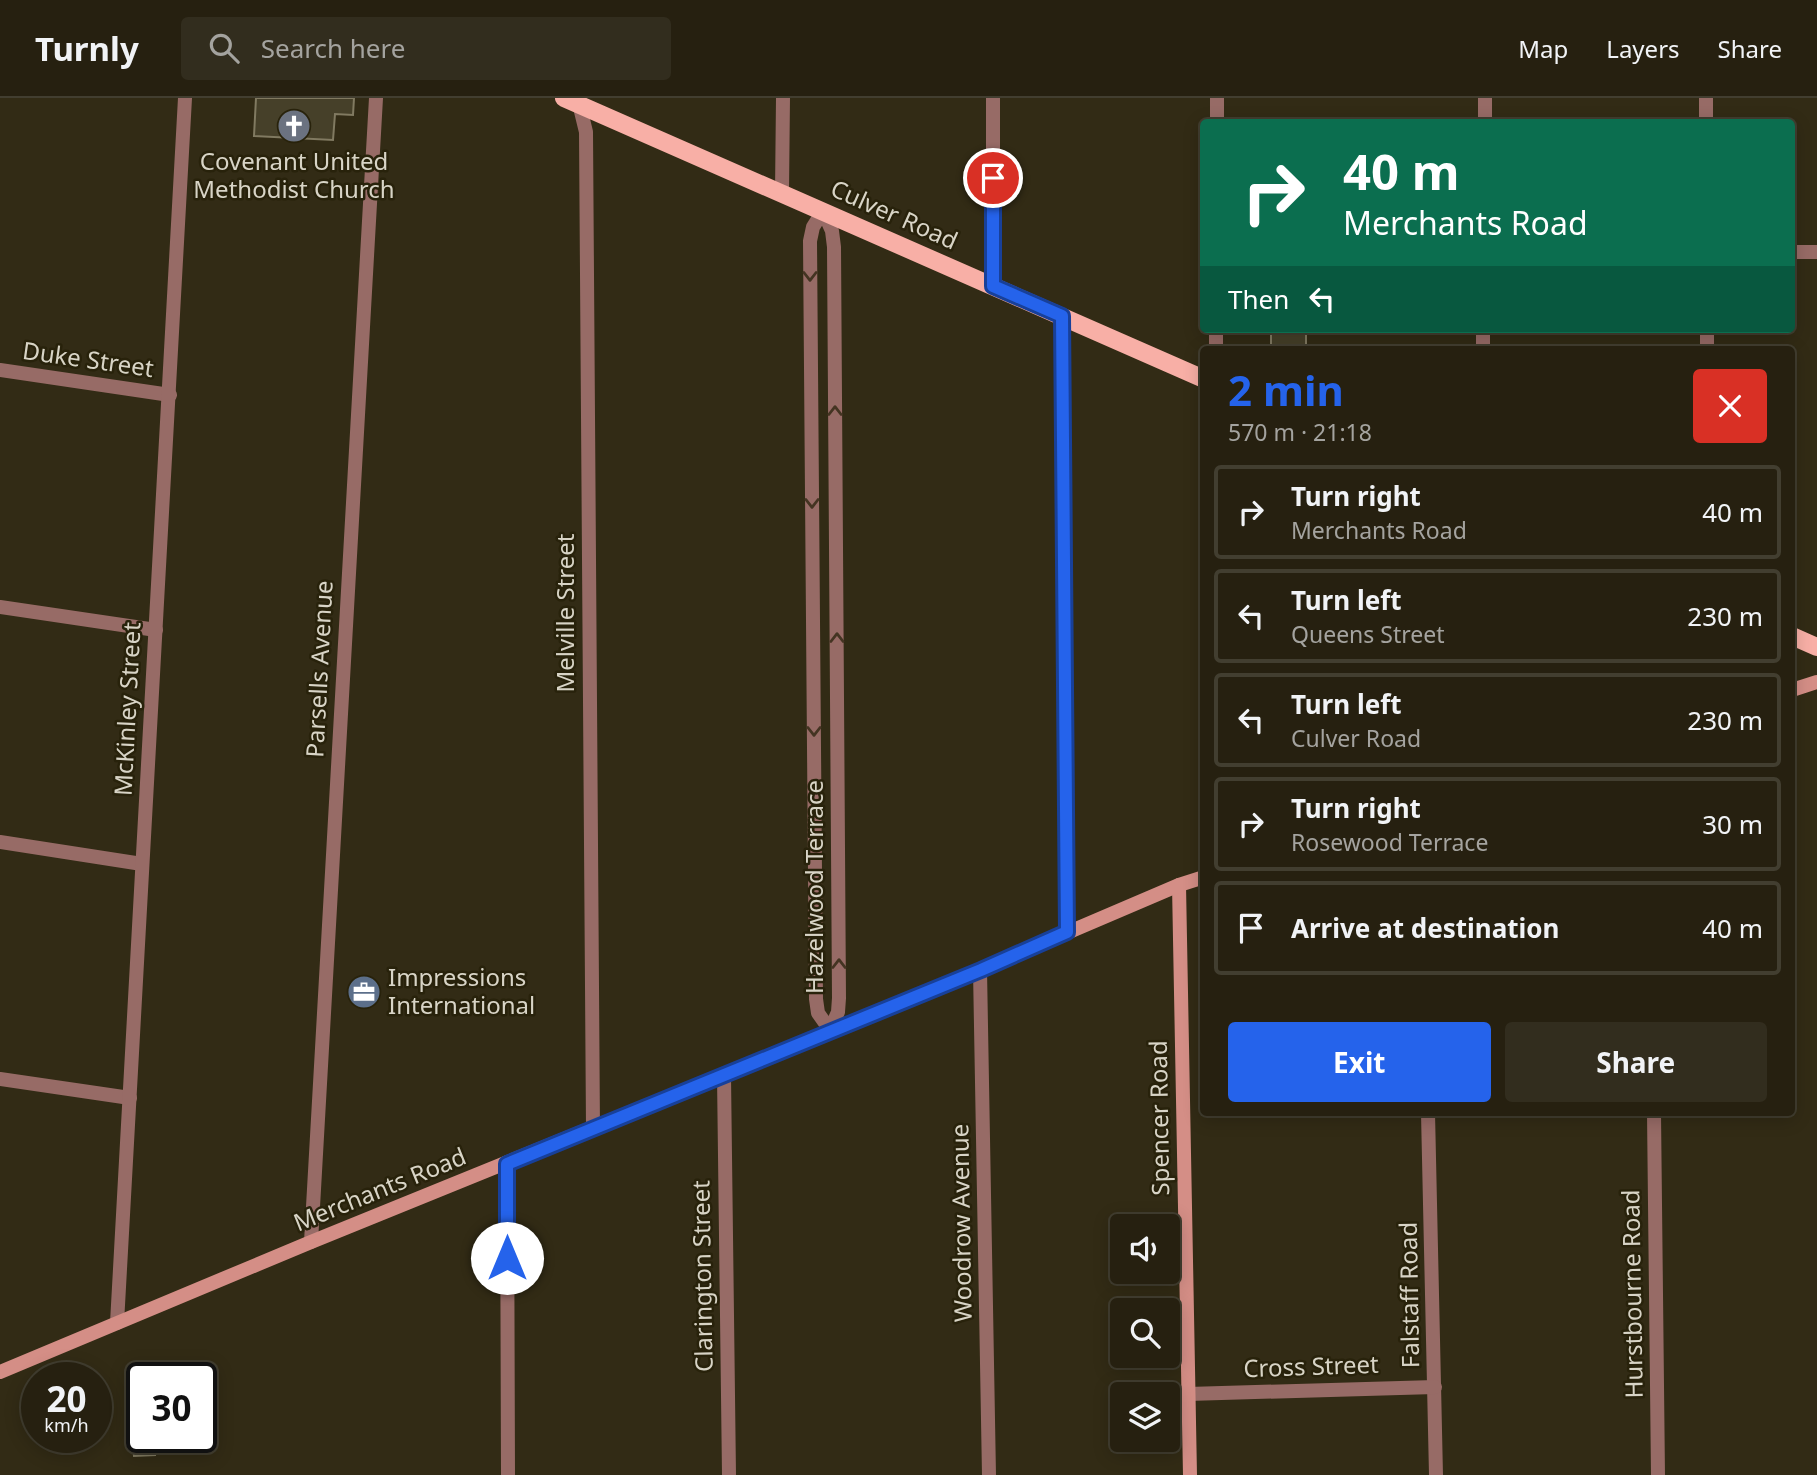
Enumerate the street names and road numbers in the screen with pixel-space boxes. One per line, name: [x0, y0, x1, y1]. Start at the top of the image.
street label: Culver Road: [826, 171, 963, 256]
street label: Duke Street: [21, 333, 156, 384]
street label: Melville Street: [548, 533, 581, 693]
street label: Parsells Avenue: [297, 580, 340, 758]
street label: McKinley Street: [105, 621, 148, 797]
street label: Hazelwood Terrace: [797, 780, 830, 994]
street label: Spencer Road: [1141, 1040, 1176, 1196]
street label: Woodrow Avenue: [942, 1124, 979, 1323]
street label: Merchants Road: [288, 1139, 471, 1238]
street label: Clarington Street: [683, 1180, 720, 1372]
street label: Hurstbourne Road: [1613, 1189, 1650, 1399]
street label: Falstaff Road: [1391, 1222, 1426, 1368]
street label: Cross Street: [1243, 1347, 1379, 1384]

